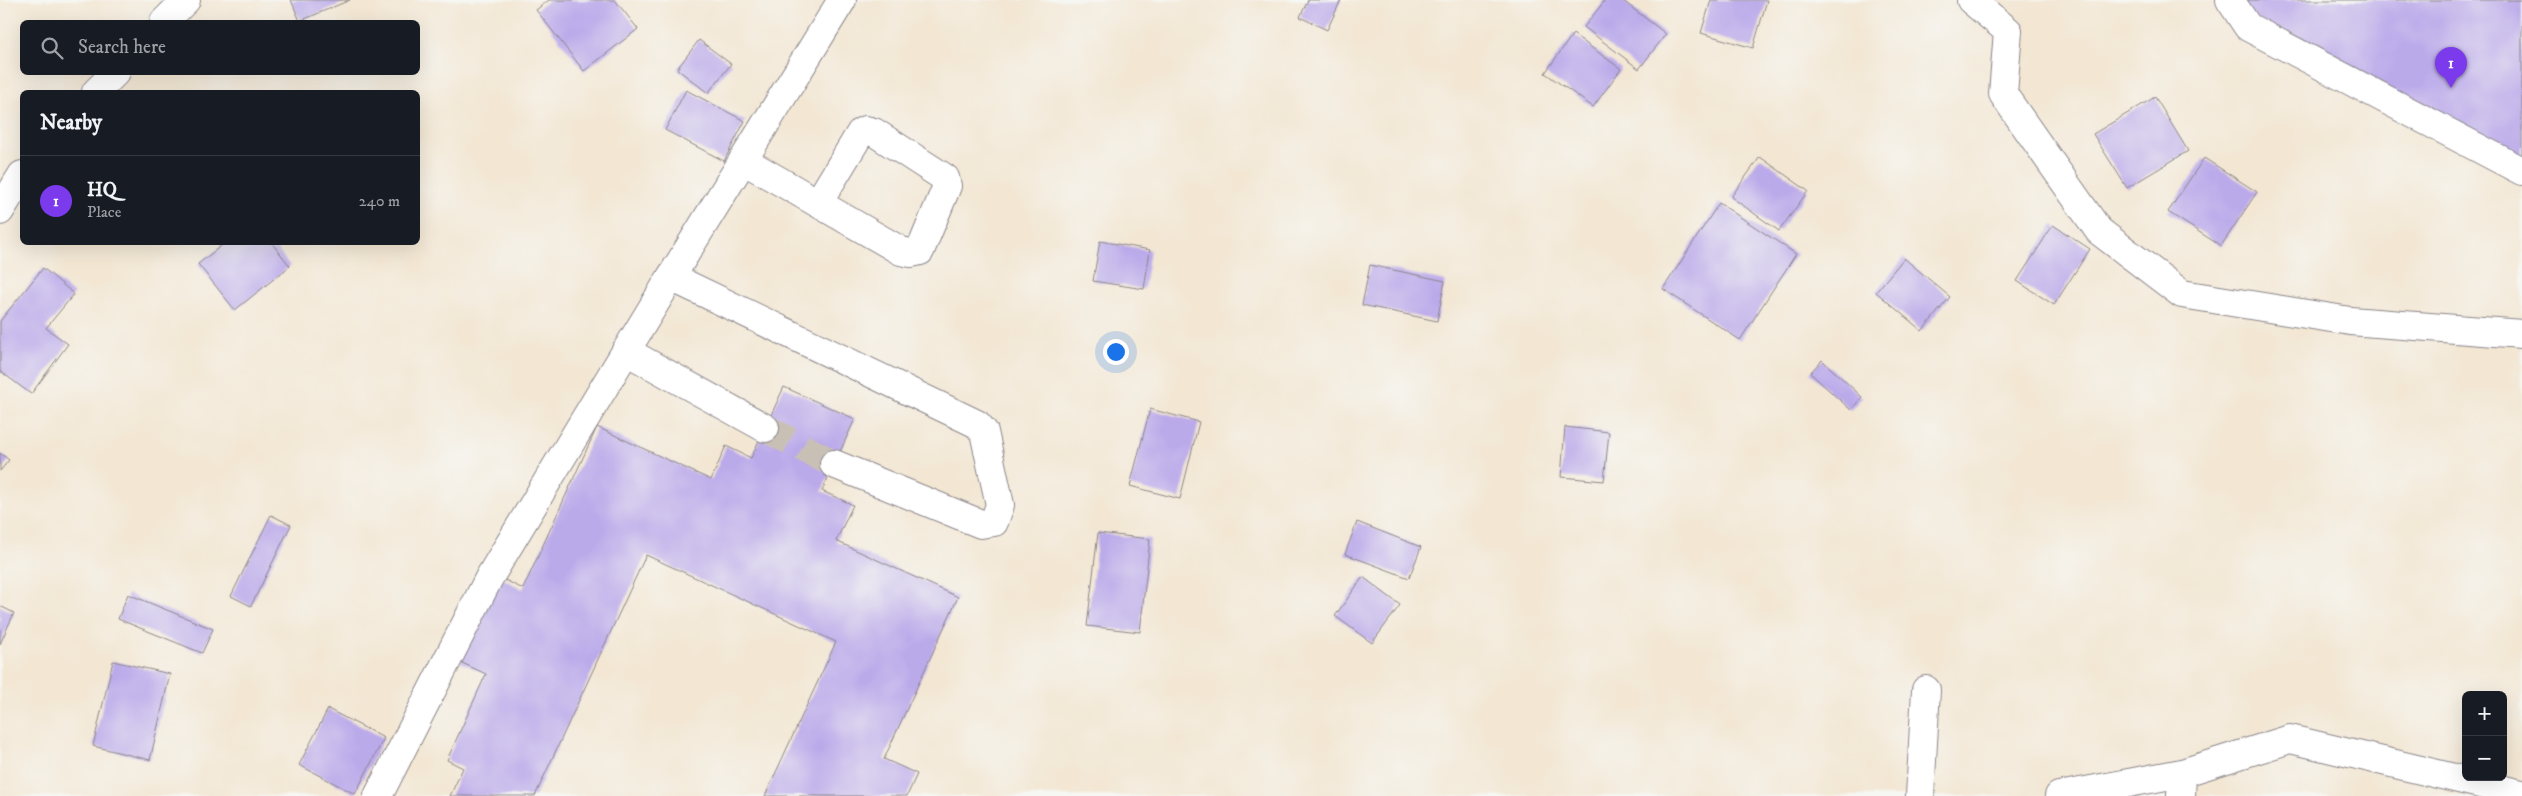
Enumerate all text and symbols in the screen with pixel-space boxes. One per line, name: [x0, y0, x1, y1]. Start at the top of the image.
search box: [20, 20, 420, 75]
icon: search: [38, 34, 66, 62]
text: Search here: [78, 36, 166, 59]
pin: 1: [2435, 47, 2467, 88]
text: Nearby: [40, 110, 102, 136]
text: HQ: [87, 179, 117, 202]
text: 1: [53, 191, 59, 211]
text: 240 m: [359, 191, 400, 211]
text: Place: [87, 202, 121, 222]
your location: [1103, 339, 1129, 365]
map controls: [2462, 691, 2507, 781]
button: +: [2462, 691, 2507, 736]
button: −: [2462, 736, 2507, 781]

